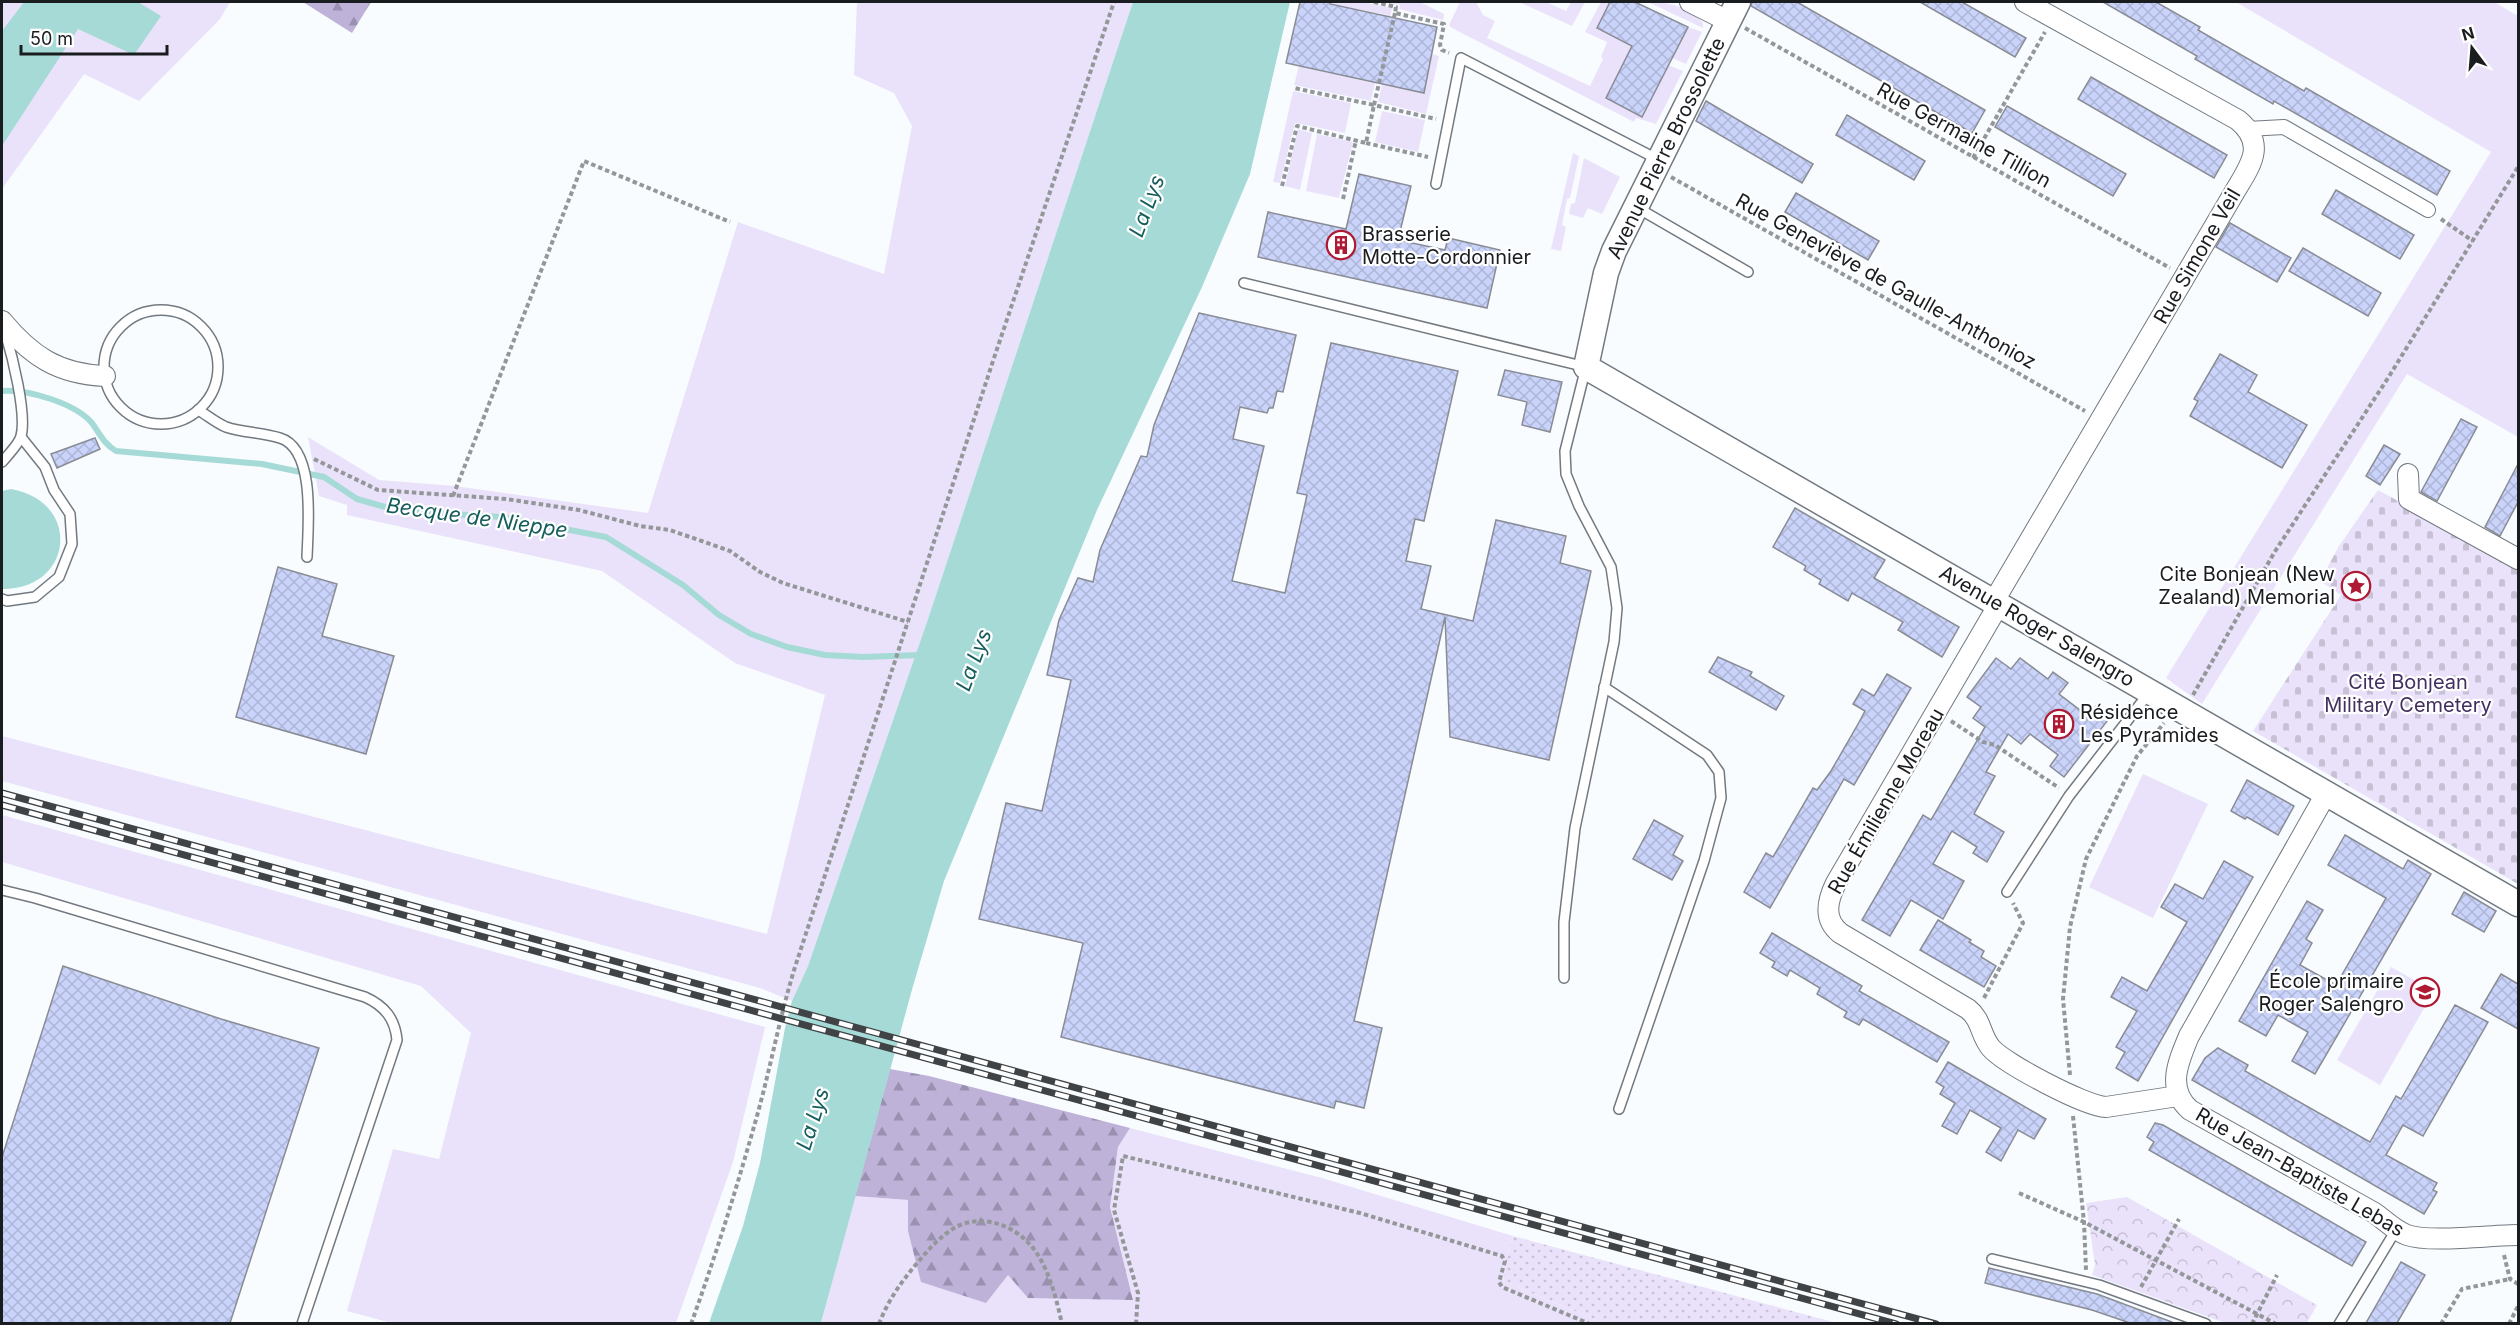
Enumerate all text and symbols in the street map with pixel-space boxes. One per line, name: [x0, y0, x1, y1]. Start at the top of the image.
scale bar: [21, 18, 166, 56]
north arrow: [2442, 18, 2502, 78]
text: N: [2459, 22, 2476, 45]
text: 50 m: [30, 28, 73, 49]
street label: Avenue Pierre Brossolette: [1602, 33, 1730, 263]
street label: Rue Germaine Tillion: [1873, 77, 2055, 193]
water label: La Lys: [1123, 171, 1170, 240]
street label: Rue Simone Veil: [2149, 184, 2245, 328]
street label: Rue Geneviève de Gaulle-Anthonioz: [1732, 188, 2040, 374]
place label: Brasserie Motte-Cordonnier: [1362, 222, 1531, 269]
building icon: Brasserie Motte-Cordonnier: [1325, 229, 1357, 261]
water label: Becque de Nieppe: [385, 492, 569, 543]
street label: Avenue Roger Salengro: [1935, 560, 2139, 692]
place label: Cite Bonjean (New Zealand) Memorial: [2158, 562, 2335, 609]
place icon: Cite Bonjean (New Zealand) Memorial: [2340, 570, 2372, 602]
water label: La Lys: [950, 625, 997, 694]
park label: Cité Bonjean Military Cemetery: [2324, 670, 2492, 717]
place label: Résidence Les Pyramides: [2080, 700, 2219, 747]
street label: Rue Émilienne Moreau: [1822, 703, 1949, 898]
building icon: Résidence Les Pyramides: [2043, 708, 2075, 740]
place label: École primaire Roger Salengro: [2259, 968, 2404, 1016]
school or university icon: École primaire Roger Salengro: [2409, 976, 2441, 1008]
water label: La Lys: [791, 1085, 834, 1153]
street label: Rue Jean-Baptiste Lebas: [2191, 1102, 2409, 1242]

